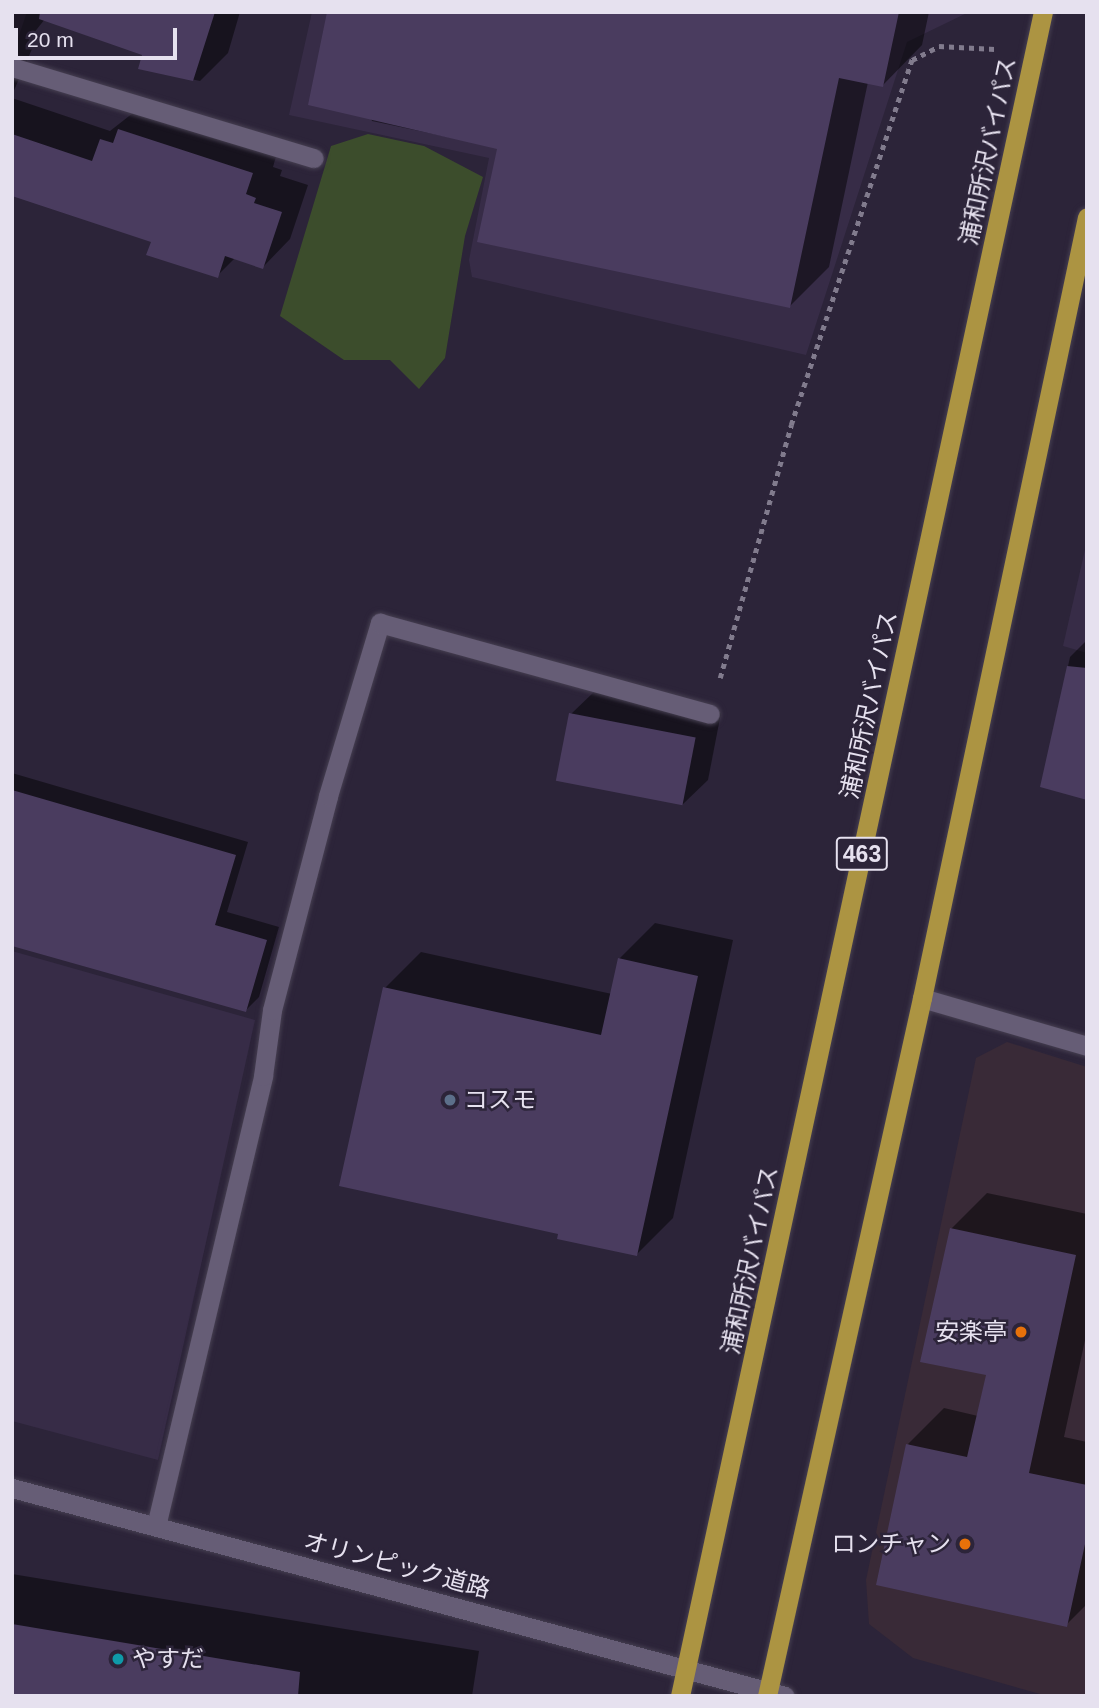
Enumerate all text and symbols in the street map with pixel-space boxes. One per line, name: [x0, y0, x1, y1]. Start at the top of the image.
scale bar: [18, 14, 180, 58]
text: 20 m: [27, 28, 74, 51]
street label: 浦和所沢バイパス: [954, 54, 1022, 248]
street label: 浦和所沢バイパス: [835, 608, 903, 802]
road number: 463: [836, 834, 888, 874]
place label: コスモ: [464, 1086, 536, 1114]
marker: コスモ: [442, 1092, 458, 1108]
street label: 浦和所沢バイパス: [716, 1163, 784, 1357]
place label: 安楽亭: [935, 1318, 1007, 1346]
marker: 安楽亭: [1013, 1324, 1029, 1340]
street label: オリンピック道路: [301, 1526, 493, 1604]
place label: ロンチャン: [831, 1530, 951, 1558]
marker: ロンチャン: [957, 1536, 973, 1552]
place label: やすだ: [132, 1645, 204, 1673]
marker: やすだ: [110, 1651, 126, 1667]

